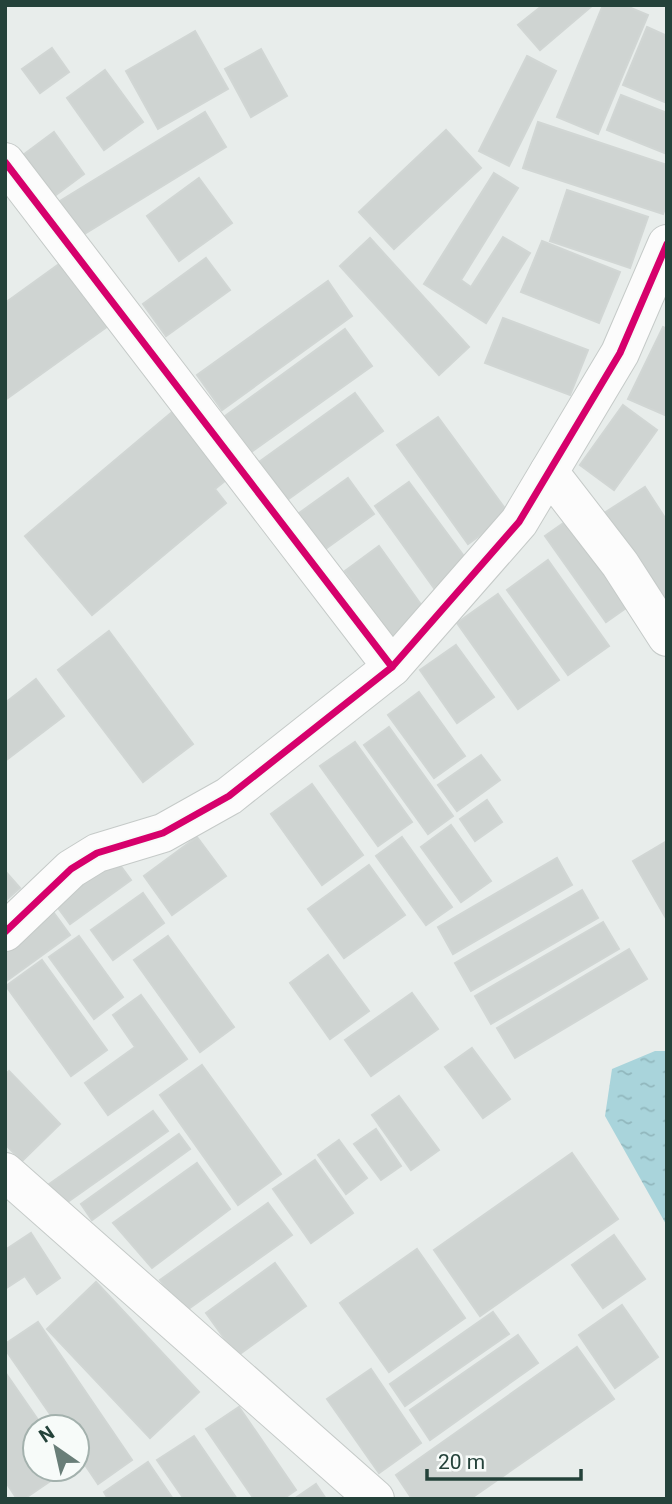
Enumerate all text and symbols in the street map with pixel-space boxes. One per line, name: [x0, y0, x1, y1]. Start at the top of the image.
north arrow: [21, 1413, 91, 1483]
text: N: [35, 1421, 59, 1448]
scale bar: [427, 1438, 581, 1482]
text: 20 m: [438, 1450, 485, 1474]

